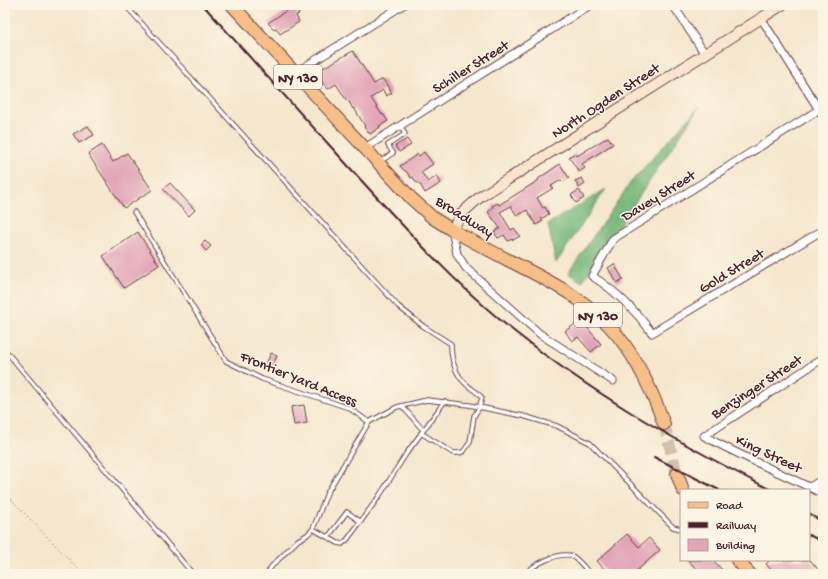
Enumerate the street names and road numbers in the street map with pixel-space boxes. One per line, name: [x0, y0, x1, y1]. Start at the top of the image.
street label: Schiller Street: [430, 36, 514, 98]
street label: North Ogden Street: [549, 59, 665, 143]
road number: NY 130: [274, 65, 322, 89]
street label: Davey Street: [618, 166, 701, 227]
street label: Broadway: [431, 192, 497, 243]
street label: Gold Street: [696, 244, 770, 298]
road number: NY 130: [574, 303, 622, 327]
street label: Frontier Yard Access: [236, 348, 360, 412]
street label: Benzinger Street: [707, 351, 807, 424]
street label: King Street: [732, 432, 806, 479]

